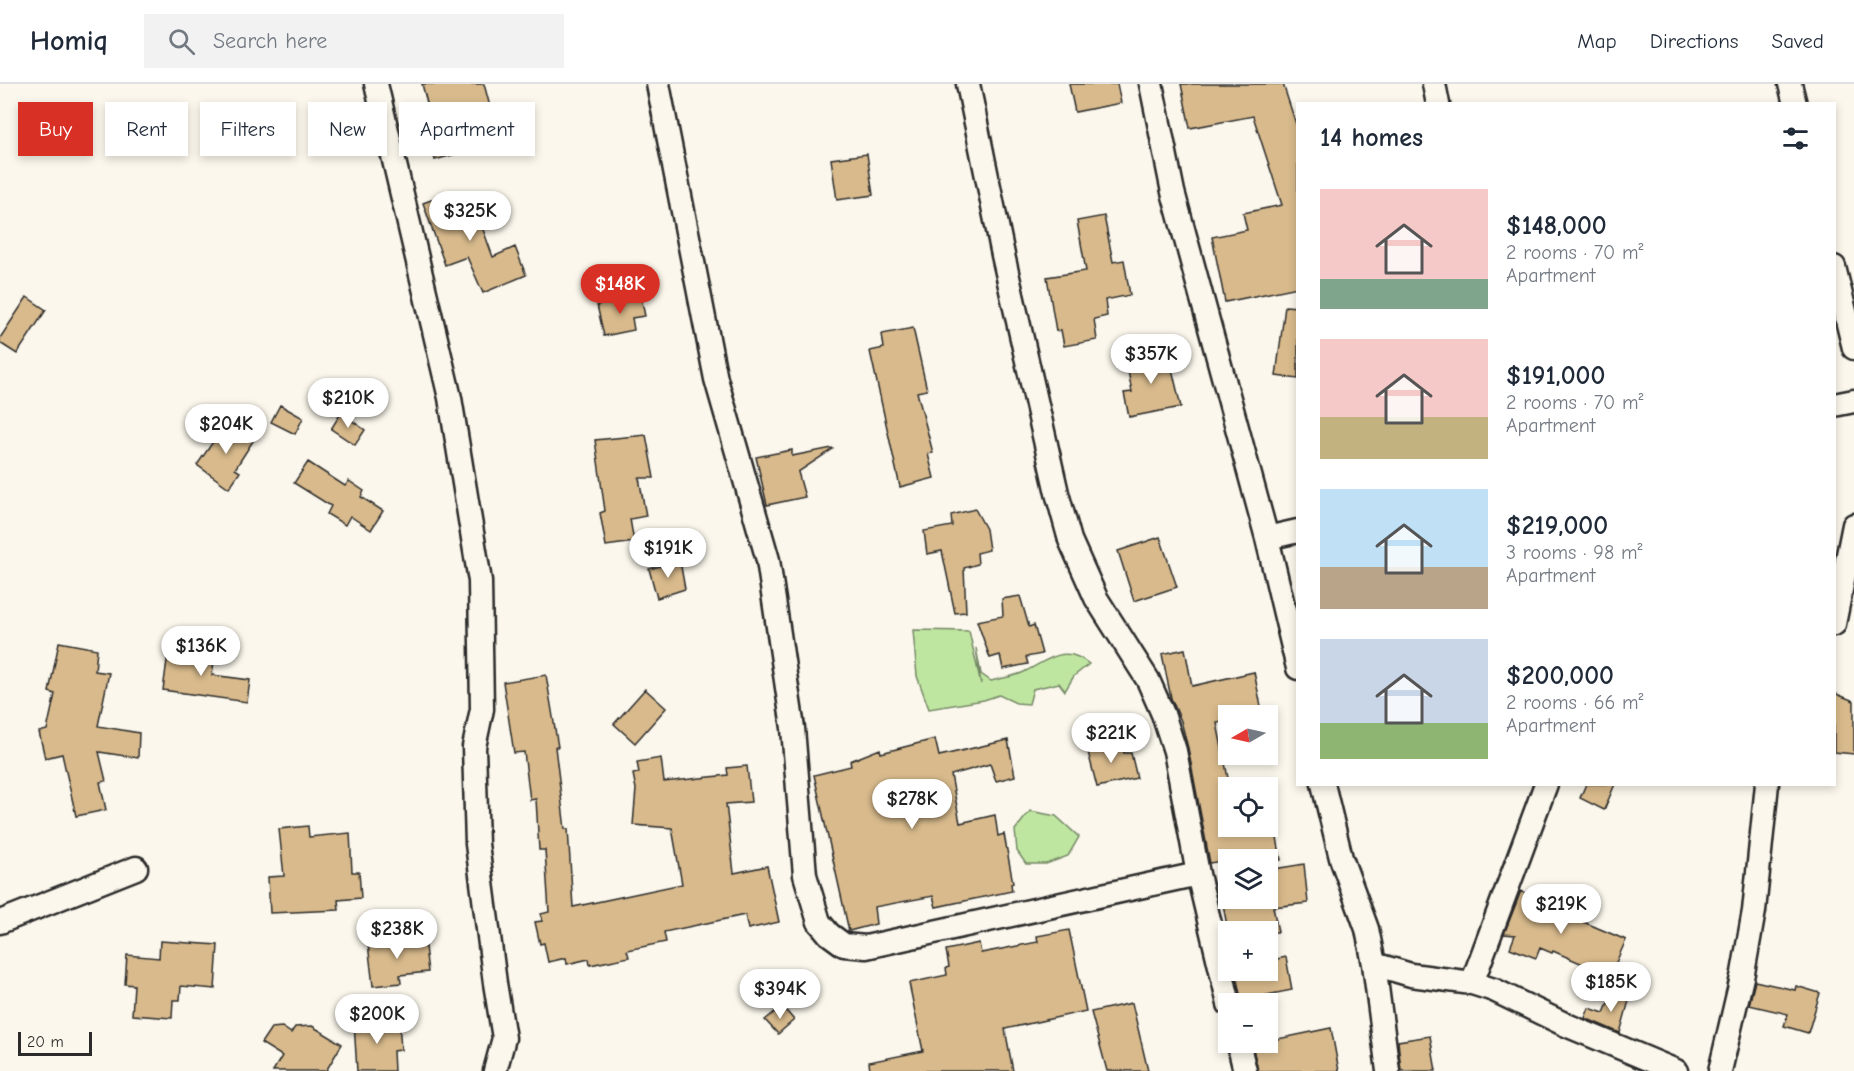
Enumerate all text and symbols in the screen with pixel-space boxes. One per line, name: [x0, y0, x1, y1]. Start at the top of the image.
search box: [144, 14, 564, 68]
text: Homiq: [30, 25, 108, 57]
icon: search: [165, 25, 198, 58]
text: Search here: [213, 28, 327, 54]
text: Map: [1577, 29, 1617, 53]
text: Directions: [1650, 29, 1739, 53]
text: Saved: [1772, 29, 1824, 53]
chip: Buy: [18, 102, 93, 156]
chip: Rent: [105, 102, 188, 156]
chip: Filters: [200, 102, 296, 156]
chip: New: [308, 102, 387, 156]
chip: Apartment: [399, 102, 535, 156]
icon: filters: [1779, 122, 1812, 155]
text: 14 homes: [1320, 123, 1423, 153]
pin: $325K: [428, 191, 512, 242]
text: $325K: [443, 199, 497, 222]
text: $148,000: [1506, 211, 1607, 241]
icon: home: [1368, 213, 1440, 285]
text: 2 rooms · 70 m²: [1506, 241, 1643, 264]
pin: $148K: [578, 264, 662, 315]
text: Apartment: [1506, 264, 1596, 287]
text: $148K: [595, 272, 645, 295]
pin: $357K: [1109, 334, 1193, 385]
text: $357K: [1125, 342, 1177, 365]
text: $191,000: [1506, 361, 1605, 391]
icon: home: [1368, 363, 1440, 435]
pin: $210K: [306, 378, 390, 429]
text: $210K: [322, 386, 374, 409]
text: 2 rooms · 70 m²: [1506, 391, 1643, 414]
pin: $204K: [184, 404, 268, 455]
text: $204K: [199, 412, 253, 435]
text: Apartment: [1506, 414, 1596, 437]
text: $219,000: [1506, 511, 1608, 541]
icon: home: [1368, 513, 1440, 585]
pin: $191K: [626, 528, 710, 579]
text: $191K: [643, 536, 693, 559]
text: 3 rooms · 98 m²: [1506, 541, 1642, 564]
text: Apartment: [1506, 564, 1596, 587]
pin: $136K: [159, 626, 243, 677]
text: $136K: [175, 634, 227, 657]
text: $200,000: [1506, 661, 1614, 691]
icon: home: [1368, 663, 1440, 735]
text: 2 rooms · 66 m²: [1506, 691, 1644, 714]
north arrow: [1218, 705, 1278, 765]
map controls: [1218, 705, 1278, 1053]
pin: $221K: [1069, 713, 1153, 764]
text: Apartment: [1506, 714, 1596, 737]
text: $221K: [1085, 721, 1137, 744]
button: locate: [1218, 777, 1278, 837]
pin: $278K: [870, 779, 954, 830]
text: $278K: [886, 787, 938, 810]
button: layers: [1218, 849, 1278, 909]
pin: $219K: [1519, 884, 1603, 935]
text: $219K: [1535, 892, 1587, 915]
pin: $238K: [355, 909, 439, 960]
text: $238K: [370, 917, 424, 940]
button: +: [1218, 921, 1278, 981]
pin: $185K: [1569, 962, 1653, 1013]
pin: $394K: [738, 969, 822, 1020]
text: $185K: [1585, 970, 1637, 993]
text: $394K: [754, 977, 807, 1000]
button: −: [1218, 993, 1278, 1053]
pin: $200K: [335, 994, 419, 1045]
text: $200K: [349, 1002, 405, 1025]
scale bar: [18, 1029, 92, 1056]
text: 20 m: [27, 1033, 64, 1051]

